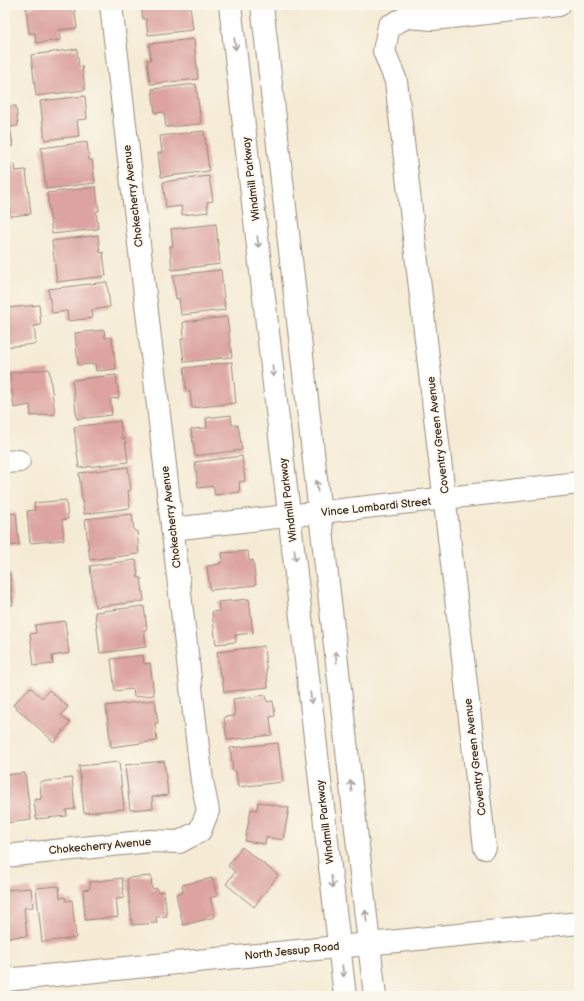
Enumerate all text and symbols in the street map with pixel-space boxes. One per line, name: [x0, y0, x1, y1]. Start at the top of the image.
one-way arrow: [231, 37, 239, 50]
street label: Windmill Parkway: [239, 136, 263, 222]
street label: Chokecherry Avenue: [120, 144, 146, 248]
one-way arrow: [254, 235, 262, 248]
one-way arrow: [270, 365, 277, 378]
street label: Coventry Green Avenue: [424, 375, 452, 494]
street label: Windmill Parkway: [276, 457, 300, 543]
street label: Chokecherry Avenue: [158, 465, 184, 569]
one-way arrow: [313, 480, 320, 493]
street label: Vince Lombardi Street: [320, 495, 432, 519]
one-way arrow: [291, 548, 298, 561]
one-way arrow: [332, 651, 340, 664]
one-way arrow: [307, 691, 315, 704]
street label: Coventry Green Avenue: [461, 697, 489, 816]
street label: Windmill Parkway: [313, 779, 337, 865]
one-way arrow: [347, 780, 355, 793]
street label: Chokecherry Avenue: [48, 835, 152, 857]
one-way arrow: [328, 875, 336, 888]
one-way arrow: [362, 909, 370, 922]
street label: North Jessup Road: [244, 940, 340, 962]
one-way arrow: [339, 964, 346, 977]

